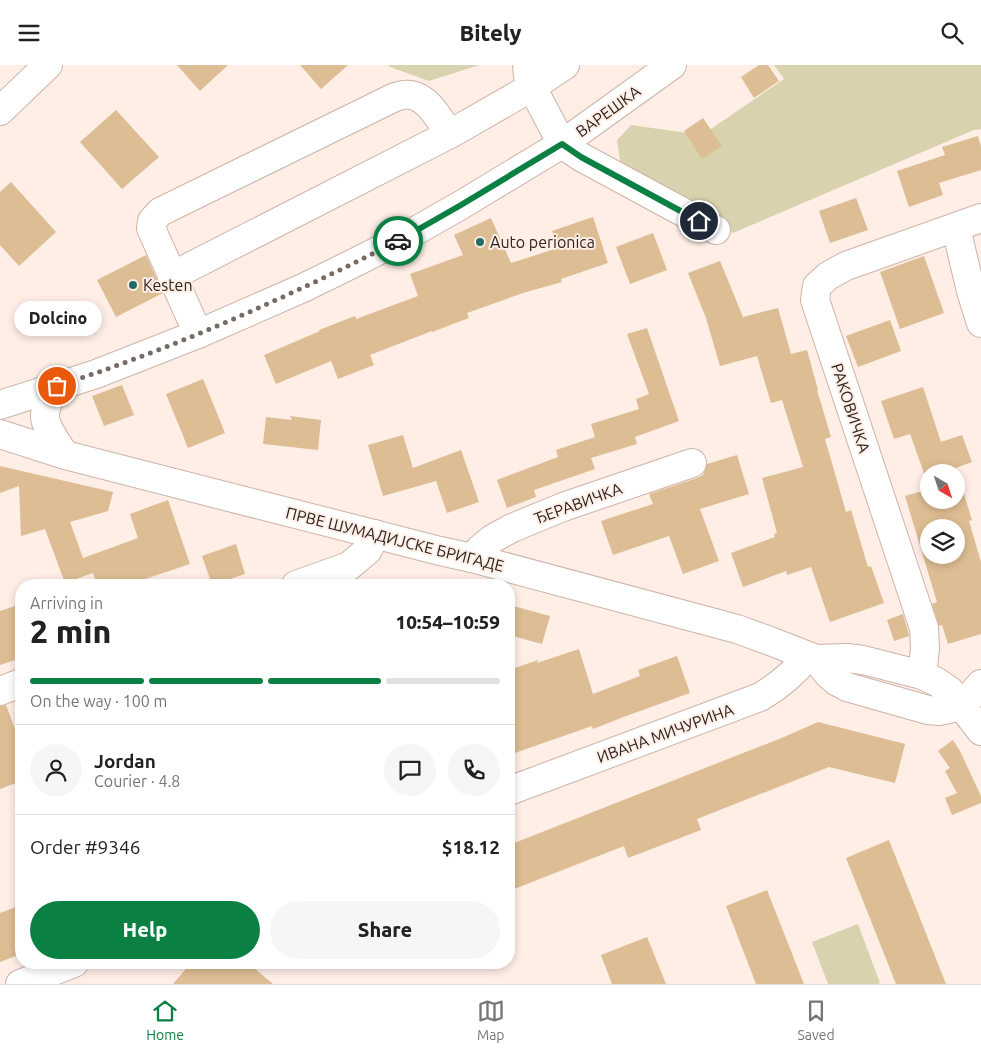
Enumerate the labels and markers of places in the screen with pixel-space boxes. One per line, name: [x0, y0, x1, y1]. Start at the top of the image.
pin: [678, 200, 720, 242]
place label: Auto perionica: [490, 233, 595, 251]
marker: Auto perionica: [474, 236, 486, 248]
place label: Kesten: [143, 276, 193, 294]
marker: Kesten: [127, 279, 139, 291]
callout: Dolcino: [13, 301, 101, 336]
pin: [36, 365, 78, 407]

